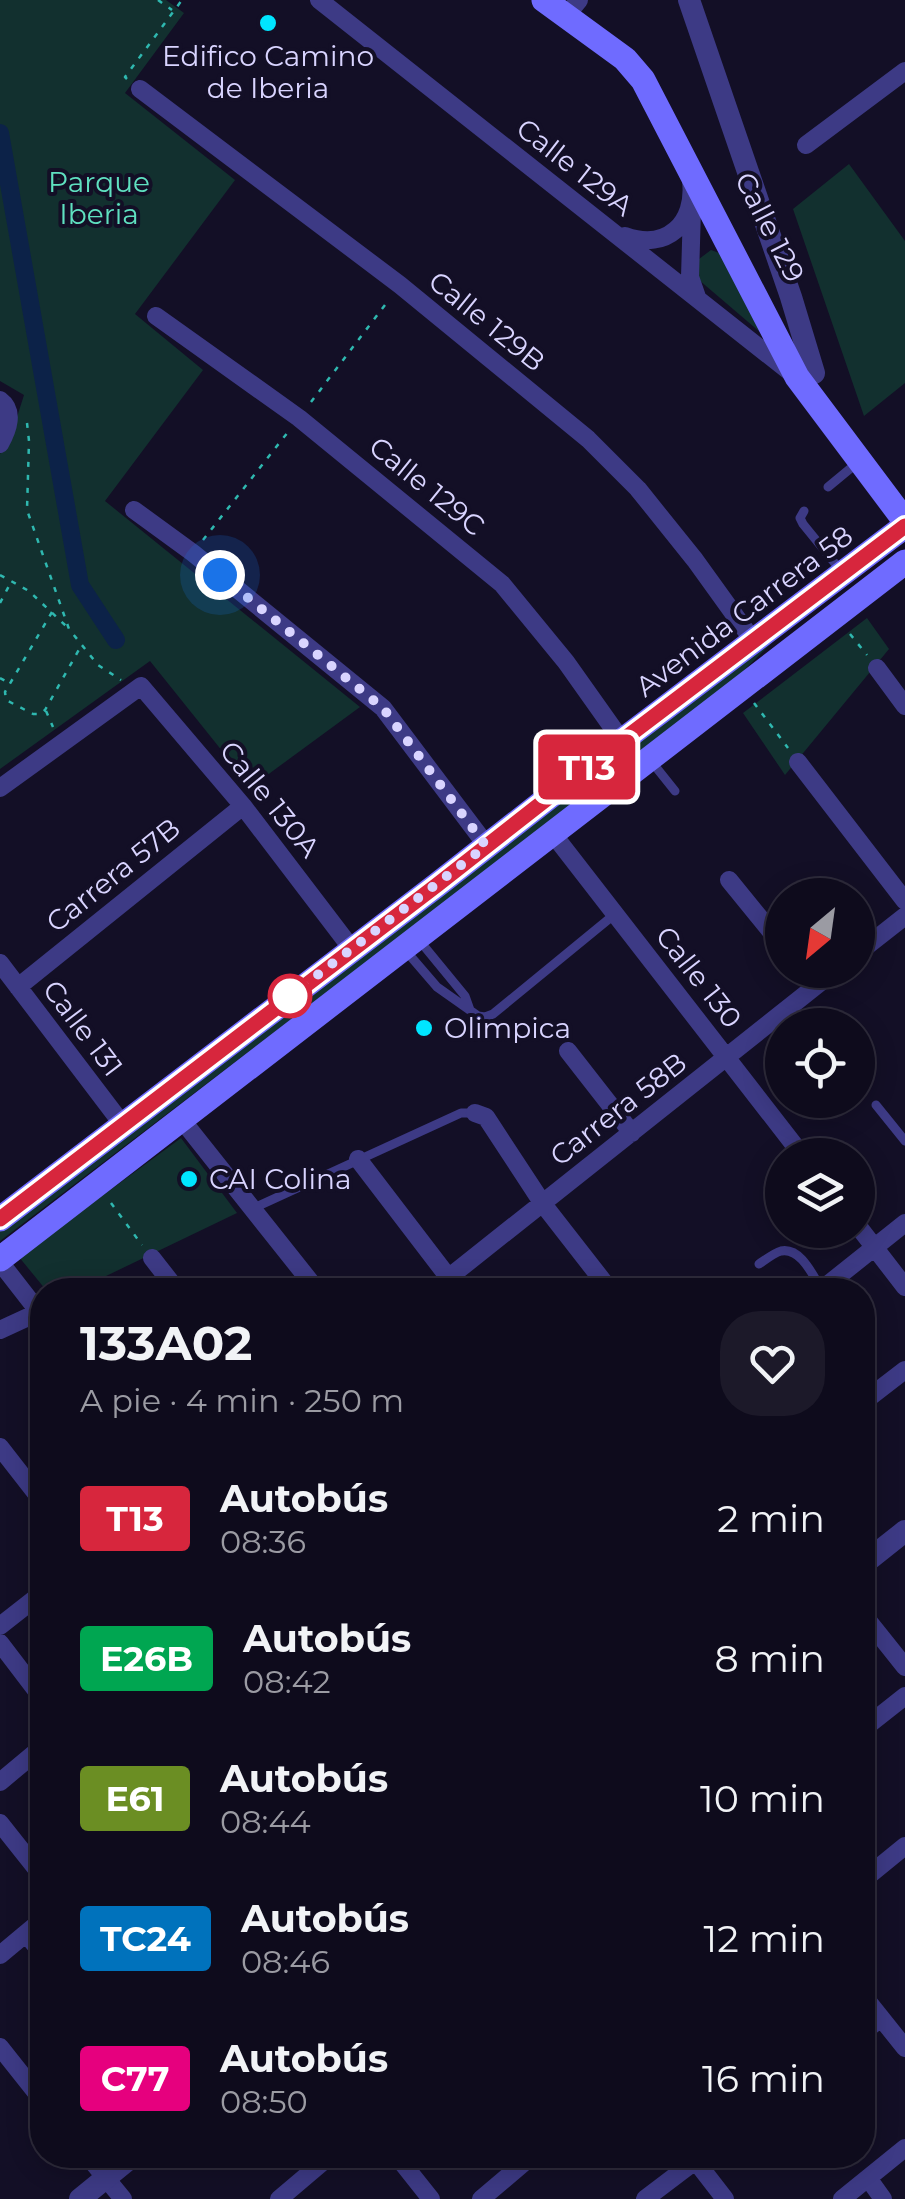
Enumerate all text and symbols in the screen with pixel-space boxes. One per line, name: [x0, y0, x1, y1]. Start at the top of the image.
marker: Edifico Camino de Iberia: [257, 12, 279, 34]
place label: Edifico Camino de Iberia: [162, 39, 374, 105]
street label: Calle 129A: [510, 111, 641, 224]
park label: Parque Iberia: [48, 165, 150, 231]
street label: Calle 129: [728, 166, 812, 288]
street label: Calle 129B: [422, 264, 552, 378]
street label: Calle 129C: [363, 429, 491, 543]
street label: Avenida Carrera 58: [629, 518, 859, 704]
your location: [195, 550, 245, 600]
street label: Calle 130A: [213, 734, 328, 865]
line badge: T13: [530, 734, 644, 800]
text: T13: [558, 746, 616, 789]
street label: Carrera 57B: [39, 811, 187, 939]
north arrow: [765, 878, 875, 988]
map controls: [765, 878, 875, 1248]
street label: Calle 130: [649, 919, 749, 1035]
street label: Calle 131: [36, 973, 130, 1083]
unlabelled marker: [269, 975, 311, 1017]
button: locate: [765, 1008, 875, 1118]
place label: Olimpica: [444, 1011, 571, 1045]
marker: Olimpica: [413, 1017, 435, 1039]
street label: Carrera 58B: [543, 1045, 693, 1173]
button: layers: [765, 1138, 875, 1248]
place label: CAI Colina: [209, 1162, 352, 1196]
marker: CAI Colina: [178, 1168, 200, 1190]
button: heart: [720, 1311, 825, 1416]
text: 133A02: [80, 1314, 252, 1372]
text: A pie · 4 min · 250 m: [80, 1381, 404, 1420]
text: Autobús: [220, 1475, 388, 1522]
text: 2 min: [717, 1495, 825, 1542]
text: T13: [106, 1497, 164, 1540]
text: 08:36: [220, 1522, 306, 1561]
text: Autobús: [243, 1615, 411, 1662]
text: 8 min: [715, 1635, 825, 1682]
text: E26B: [100, 1637, 193, 1680]
text: 08:42: [243, 1662, 331, 1701]
text: Autobús: [220, 1755, 388, 1802]
text: 10 min: [700, 1775, 825, 1822]
text: E61: [105, 1777, 165, 1820]
text: 08:44: [220, 1802, 311, 1841]
text: Autobús: [241, 1895, 409, 1942]
text: 12 min: [704, 1915, 825, 1962]
text: TC24: [100, 1917, 191, 1960]
text: 08:46: [241, 1942, 330, 1981]
text: Autobús: [220, 2035, 388, 2082]
text: 16 min: [702, 2055, 825, 2102]
text: C77: [101, 2057, 169, 2100]
text: 08:50: [220, 2082, 308, 2121]

